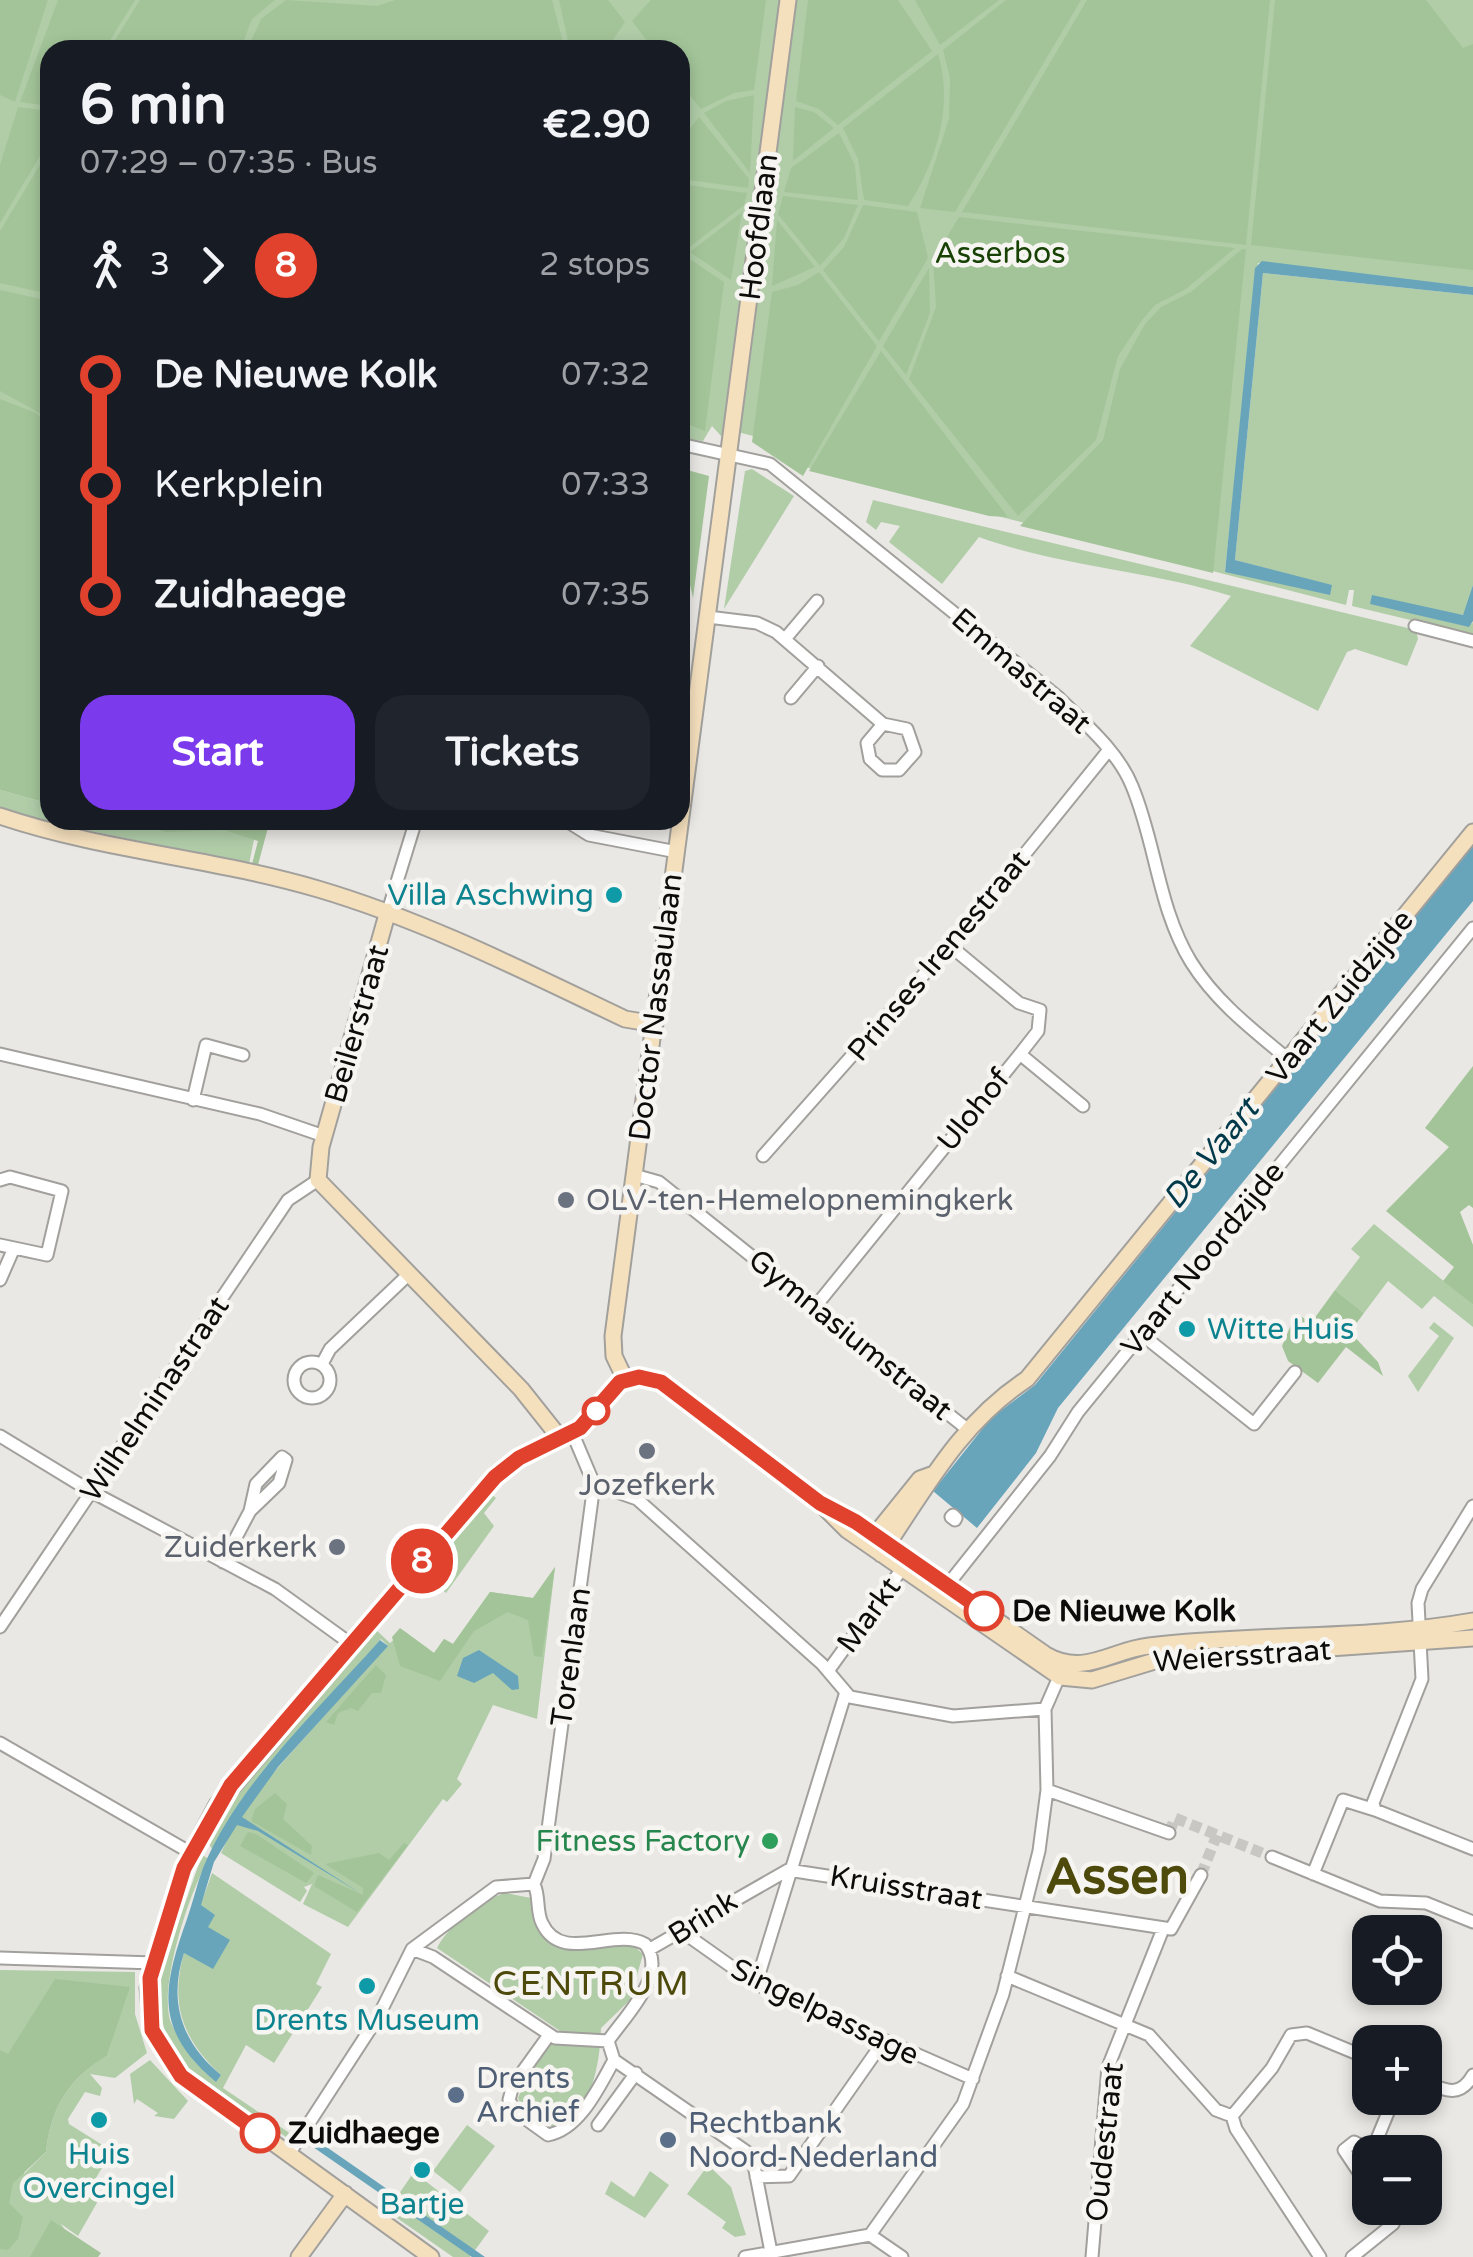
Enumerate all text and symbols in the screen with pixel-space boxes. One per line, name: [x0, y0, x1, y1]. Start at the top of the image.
text: 6 min: [80, 73, 227, 139]
text: €2.90: [543, 102, 650, 148]
text: 07:29 – 07:35 · Bus: [80, 144, 378, 182]
street label: Hoofdlaan: [732, 152, 786, 302]
park label: Asserbos: [934, 235, 1066, 272]
icon: walk: [80, 238, 135, 293]
icon: forward: [185, 238, 240, 293]
text: 8: [275, 244, 297, 286]
text: 3: [150, 246, 170, 284]
text: 2 stops: [539, 246, 650, 284]
text: De Nieuwe Kolk: [154, 352, 437, 398]
text: 07:32: [561, 356, 650, 394]
text: Kerkplein: [154, 462, 324, 508]
text: 07:33: [561, 466, 650, 504]
text: Zuidhaege: [154, 572, 346, 618]
text: 07:35: [561, 576, 650, 614]
street label: Emmastraat: [944, 600, 1098, 742]
button: Start: [80, 695, 355, 810]
button: Tickets: [375, 695, 650, 810]
street label: Prinses Irenestraat: [840, 843, 1038, 1069]
street label: Doctor Nassaulaan: [621, 871, 691, 1143]
place label: Villa Aschwing: [387, 877, 594, 914]
marker: Villa Aschwing: [603, 884, 625, 906]
street label: Vaart Zuidzijde: [1258, 902, 1422, 1092]
street label: Beilerstraat: [317, 941, 397, 1107]
street label: Ulohof: [929, 1061, 1019, 1159]
water label: De Vaart: [1155, 1088, 1269, 1217]
street label: Vaart Noordzijde: [1113, 1154, 1293, 1364]
place label: OLV-ten-Hemelopnemingkerk: [586, 1182, 1013, 1219]
marker: OLV-ten-Hemelopnemingkerk: [555, 1189, 577, 1211]
street label: Gymnasiumstraat: [741, 1242, 959, 1428]
street label: Wilhelminastraat: [73, 1289, 237, 1509]
place label: Witte Huis: [1207, 1311, 1354, 1348]
marker: Witte Huis: [1176, 1318, 1198, 1340]
unlabelled marker: [583, 1398, 609, 1424]
marker: Jozefkerk: [636, 1440, 658, 1462]
place label: Jozefkerk: [579, 1467, 715, 1504]
line badge: 8: [390, 1528, 454, 1594]
place label: Zuiderkerk: [164, 1529, 317, 1566]
marker: Zuiderkerk: [326, 1536, 348, 1558]
text: 8: [411, 1540, 433, 1582]
street label: Markt: [829, 1570, 909, 1660]
street label: Torenlaan: [543, 1585, 599, 1729]
marker: De Nieuwe Kolk: [965, 1592, 1003, 1630]
place label: De Nieuwe Kolk: [1012, 1593, 1236, 1630]
street label: Weiersstraat: [1152, 1631, 1332, 1681]
place label: Fitness Factory: [535, 1823, 750, 1860]
marker: Fitness Factory: [759, 1830, 781, 1852]
district label: Assen: [1045, 1847, 1189, 1907]
street label: Kruisstraat: [827, 1858, 985, 1918]
street label: Brink: [662, 1883, 744, 1953]
map controls: [1352, 1915, 1442, 2225]
button: locate: [1352, 1915, 1442, 2005]
street label: Singelpassage: [725, 1951, 925, 2073]
district label: CENTRUM: [493, 1963, 691, 2005]
marker: Drents Museum: [356, 1975, 378, 1997]
place label: Drents Museum: [254, 2002, 480, 2039]
button: +: [1352, 2025, 1442, 2115]
place label: Drents Archief: [476, 2060, 580, 2131]
street label: Oudestraat: [1078, 2060, 1132, 2224]
marker: Drents Archief: [445, 2084, 467, 2106]
place label: Rechtbank Noord-Nederland: [688, 2105, 938, 2176]
marker: Huis Overcingel: [88, 2109, 110, 2131]
marker: Zuidhaege: [241, 2114, 279, 2152]
place label: Zuidhaege: [288, 2115, 440, 2152]
marker: Rechtbank Noord-Nederland: [657, 2129, 679, 2151]
button: −: [1352, 2135, 1442, 2225]
place label: Huis Overcingel: [22, 2136, 176, 2207]
marker: Bartje: [411, 2159, 433, 2181]
place label: Bartje: [379, 2186, 465, 2223]

